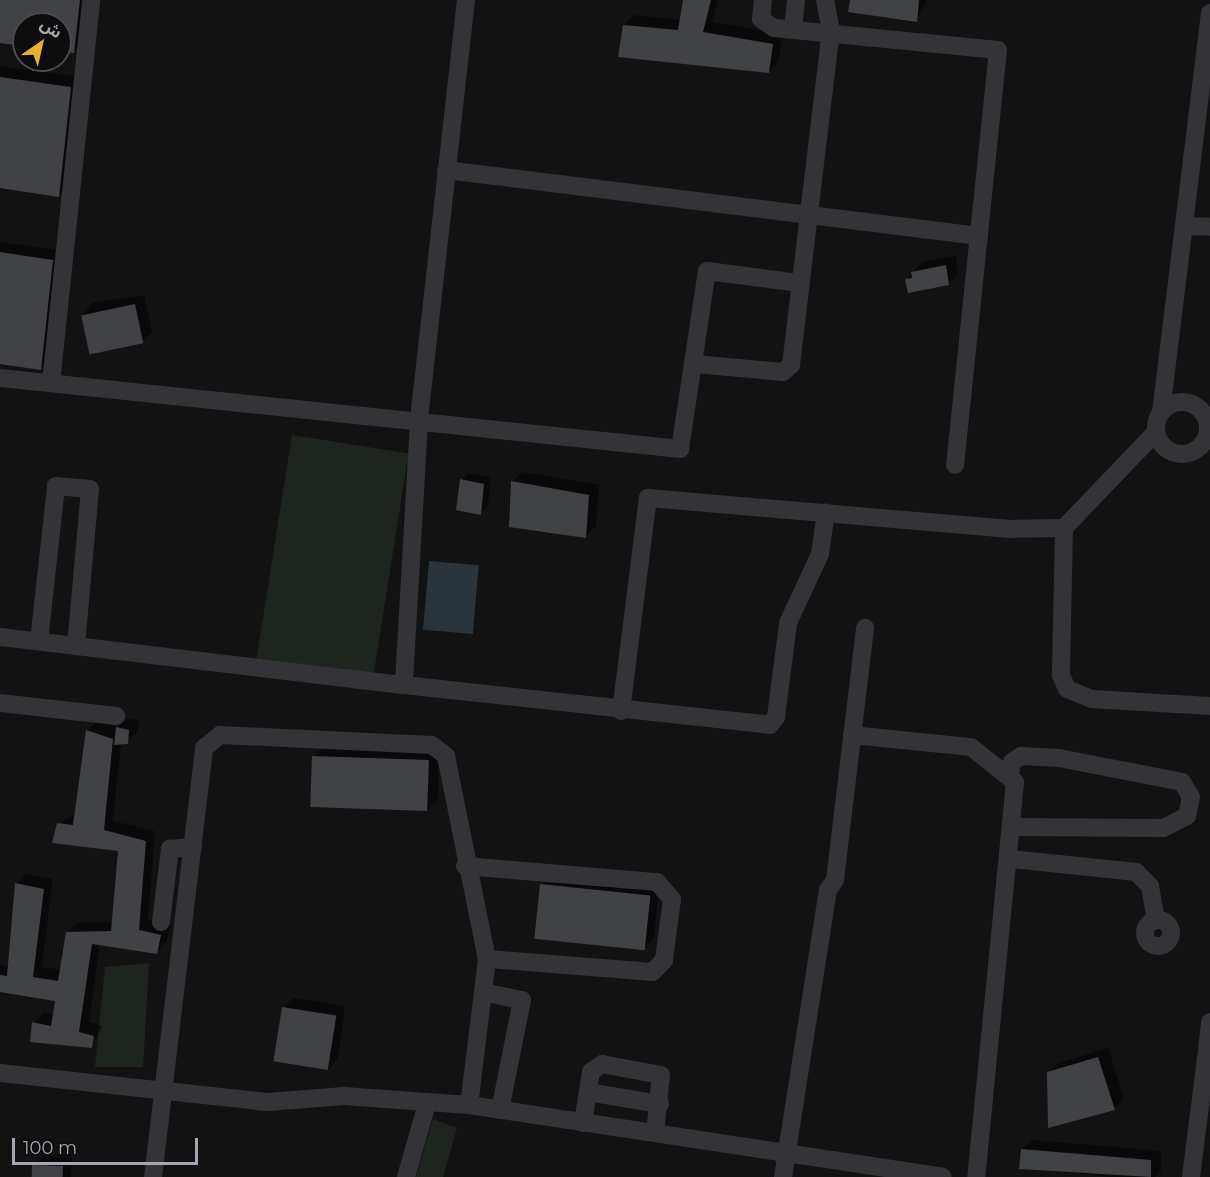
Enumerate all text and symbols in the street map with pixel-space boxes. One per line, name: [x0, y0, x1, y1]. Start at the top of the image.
north arrow: [12, 12, 72, 72]
text: ش: [37, 14, 66, 42]
scale bar: [15, 1126, 201, 1164]
text: 100 m: [23, 1137, 77, 1159]

